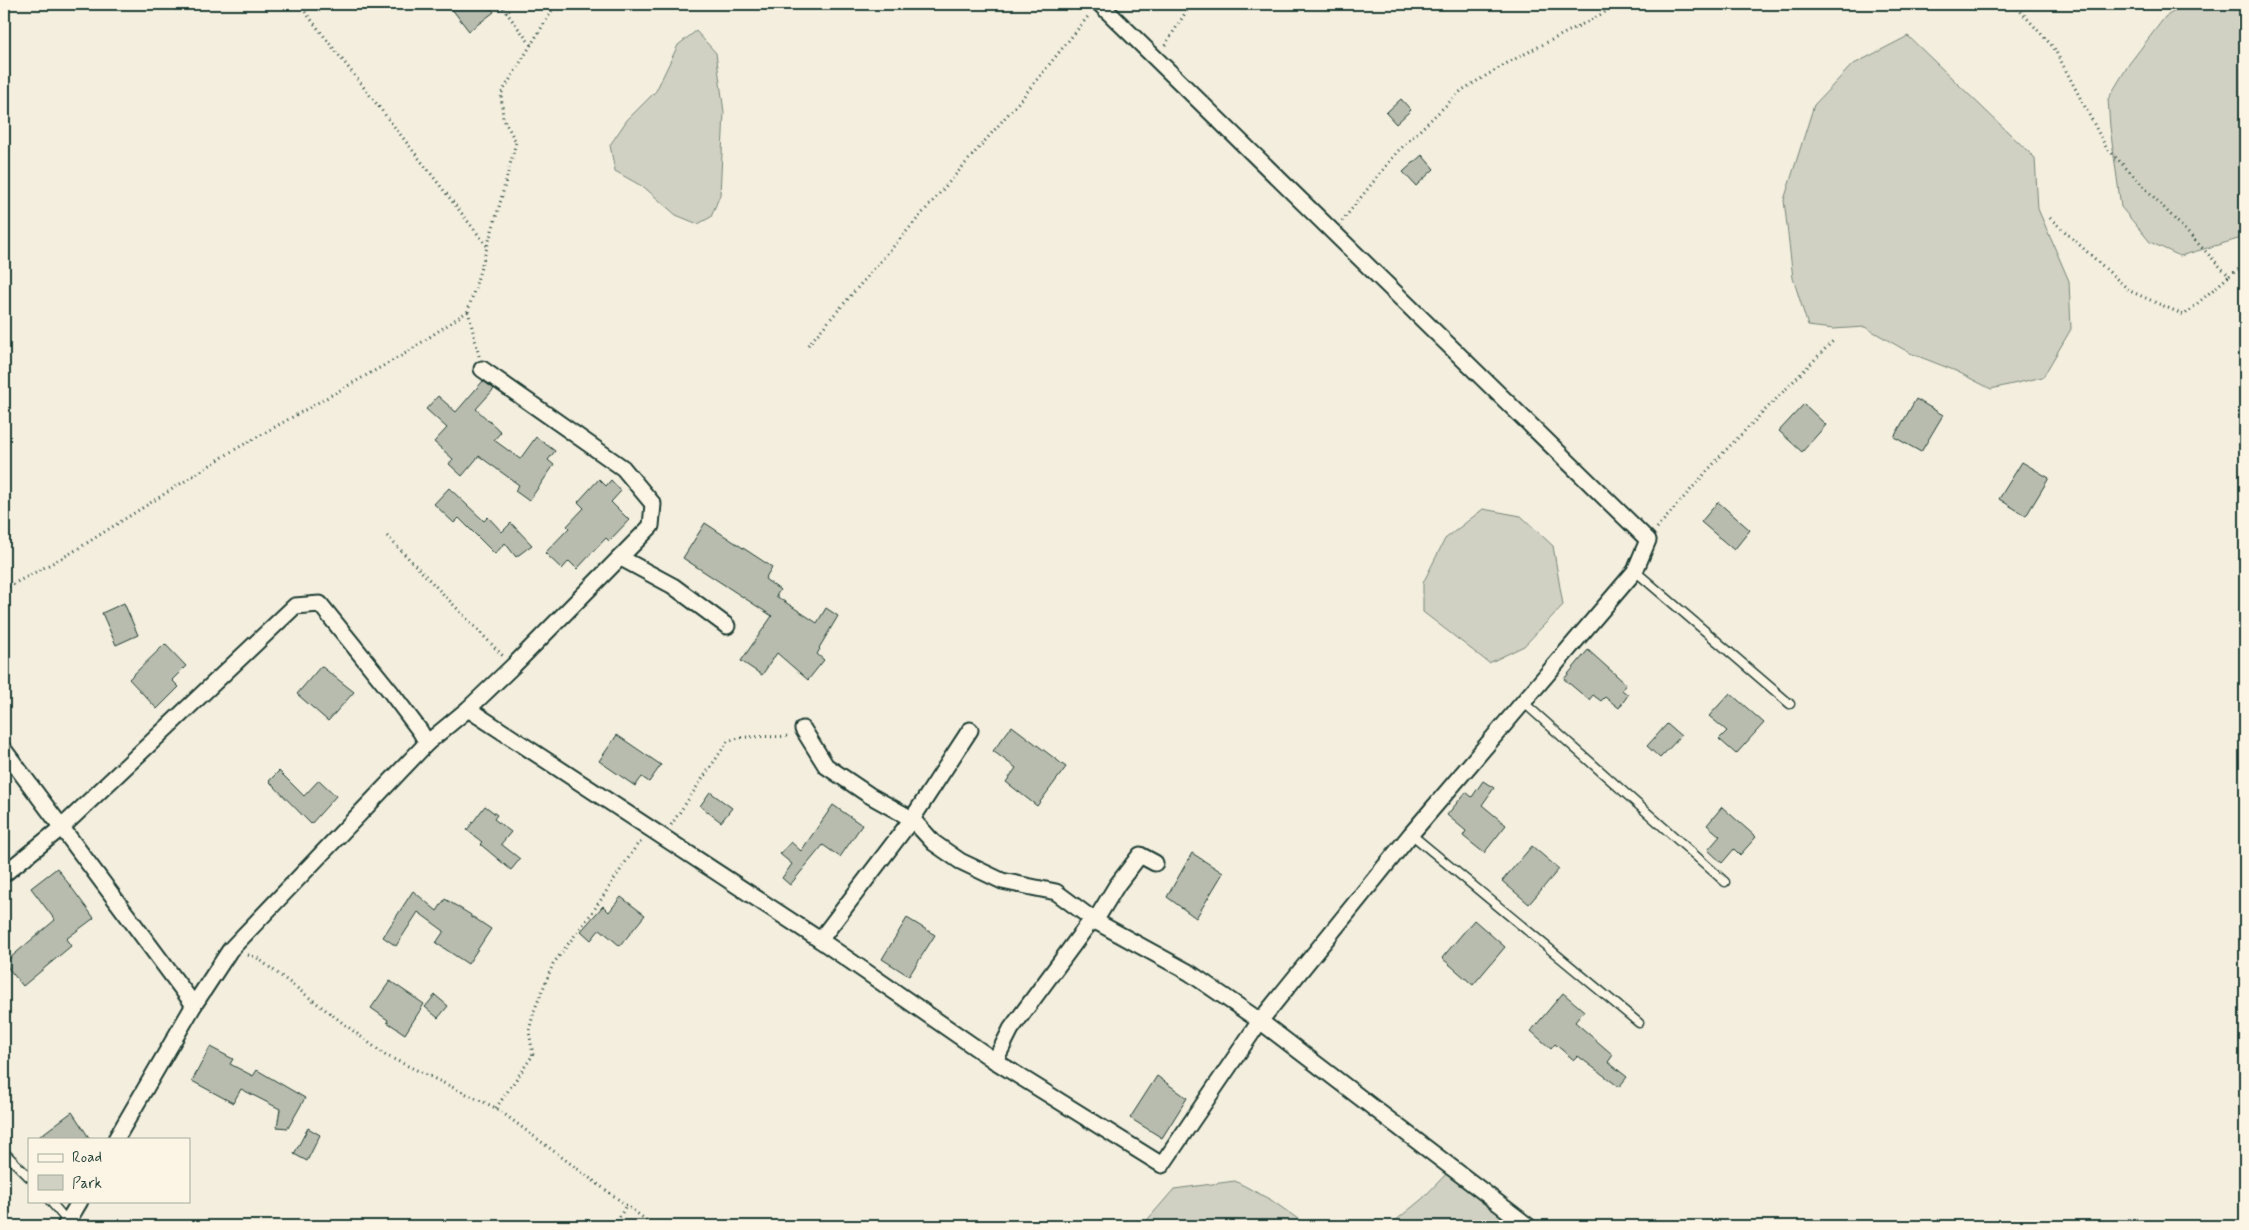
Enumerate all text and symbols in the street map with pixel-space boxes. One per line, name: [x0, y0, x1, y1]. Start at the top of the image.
legend: [28, 1138, 190, 1202]
text: Road: [72, 1148, 102, 1168]
text: Park: [72, 1174, 102, 1194]

